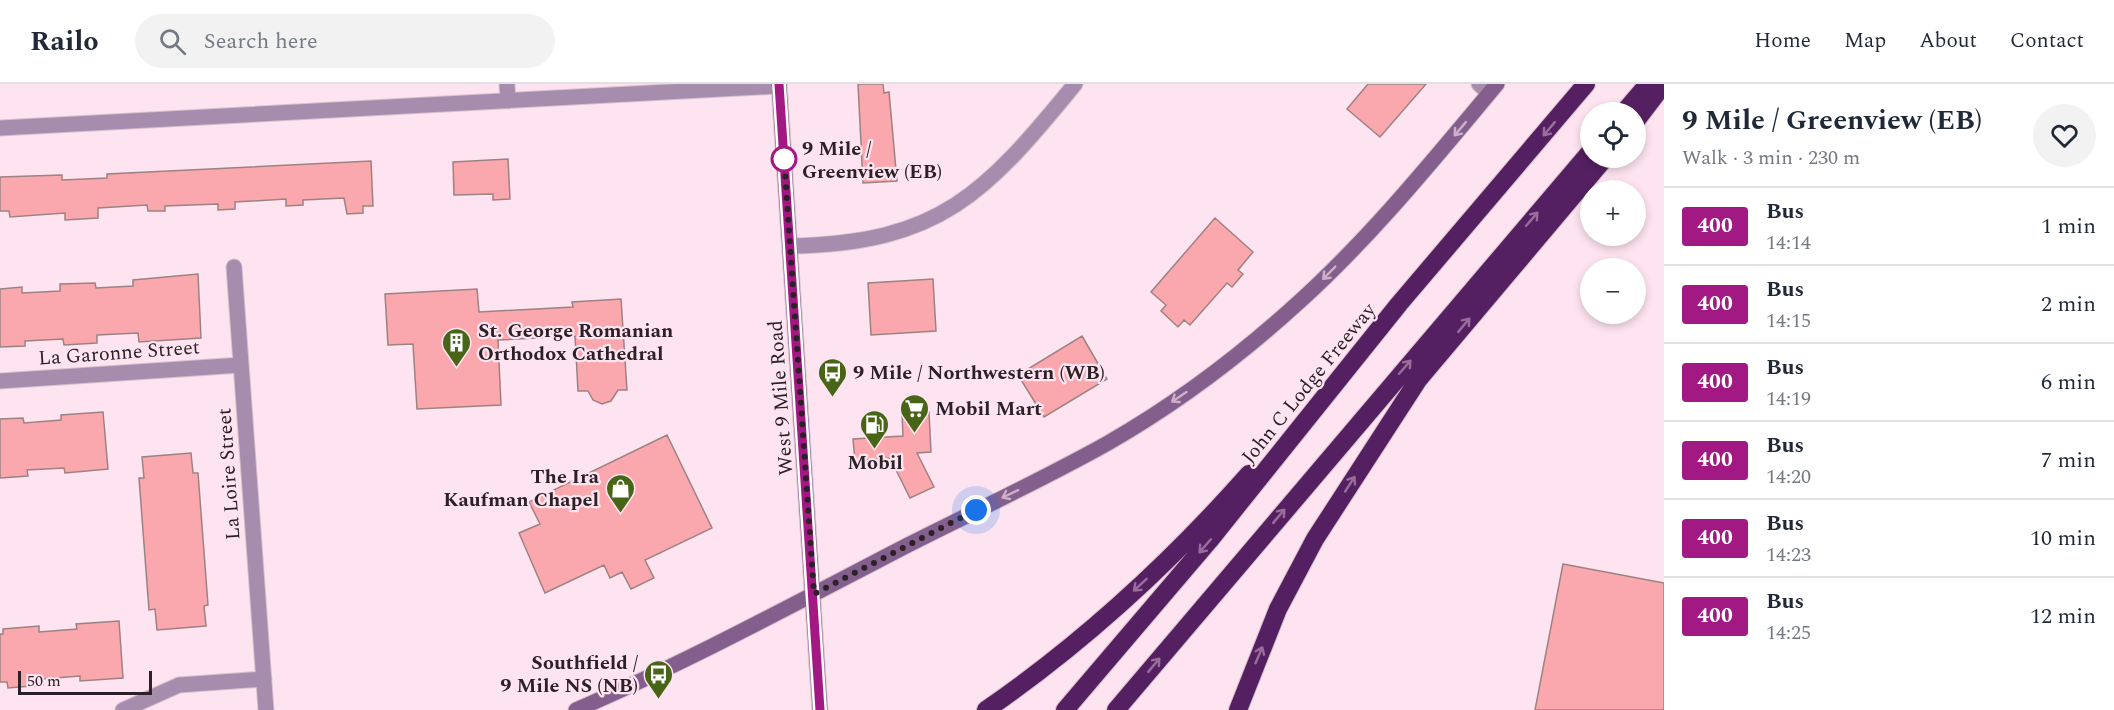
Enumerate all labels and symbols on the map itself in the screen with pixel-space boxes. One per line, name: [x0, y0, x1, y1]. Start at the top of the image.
one-way arrow: [1453, 121, 1466, 137]
one-way arrow: [1542, 121, 1556, 136]
place label: 9 Mile / Greenview (EB): [802, 134, 942, 187]
marker: 9 Mile / Greenview (EB): [771, 146, 797, 172]
one-way arrow: [1525, 212, 1539, 227]
one-way arrow: [1321, 266, 1336, 281]
street label: John C Lodge Freeway: [1234, 296, 1384, 471]
place label: St. George Romanian Orthodox Cathedral: [478, 316, 673, 369]
one-way arrow: [1457, 318, 1470, 334]
street label: West 9 Mile Road: [761, 319, 801, 477]
building icon: St. George Romanian Orthodox Cathedral: [441, 326, 473, 368]
street label: La Garonne Street: [37, 332, 201, 374]
bus stop icon: 9 Mile / Northwestern (WB): [816, 356, 848, 398]
place label: 9 Mile / Northwestern (WB): [853, 358, 1105, 388]
one-way arrow: [1398, 360, 1412, 375]
one-way arrow: [1171, 391, 1187, 403]
supermarket icon: Mobil Mart: [898, 392, 930, 434]
place label: Mobil Mart: [935, 394, 1042, 424]
street label: La Loire Street: [209, 407, 249, 541]
fuel station icon: Mobil: [859, 408, 891, 450]
place label: Mobil: [847, 448, 903, 478]
place label: The Ira Kaufman Chapel: [443, 462, 600, 515]
shop icon: The Ira Kaufman Chapel: [604, 472, 636, 514]
one-way arrow: [1345, 476, 1357, 493]
one-way arrow: [1001, 488, 1019, 500]
your location: [961, 495, 991, 525]
one-way arrow: [1272, 509, 1286, 524]
one-way arrow: [1198, 538, 1212, 553]
one-way arrow: [1133, 577, 1148, 592]
one-way arrow: [1253, 647, 1265, 665]
place label: Southfield / 9 Mile NS (NB): [500, 648, 638, 701]
one-way arrow: [1147, 657, 1160, 673]
bus stop icon: Southfield / 9 Mile NS (NB): [643, 658, 675, 700]
scale bar: [18, 668, 152, 696]

